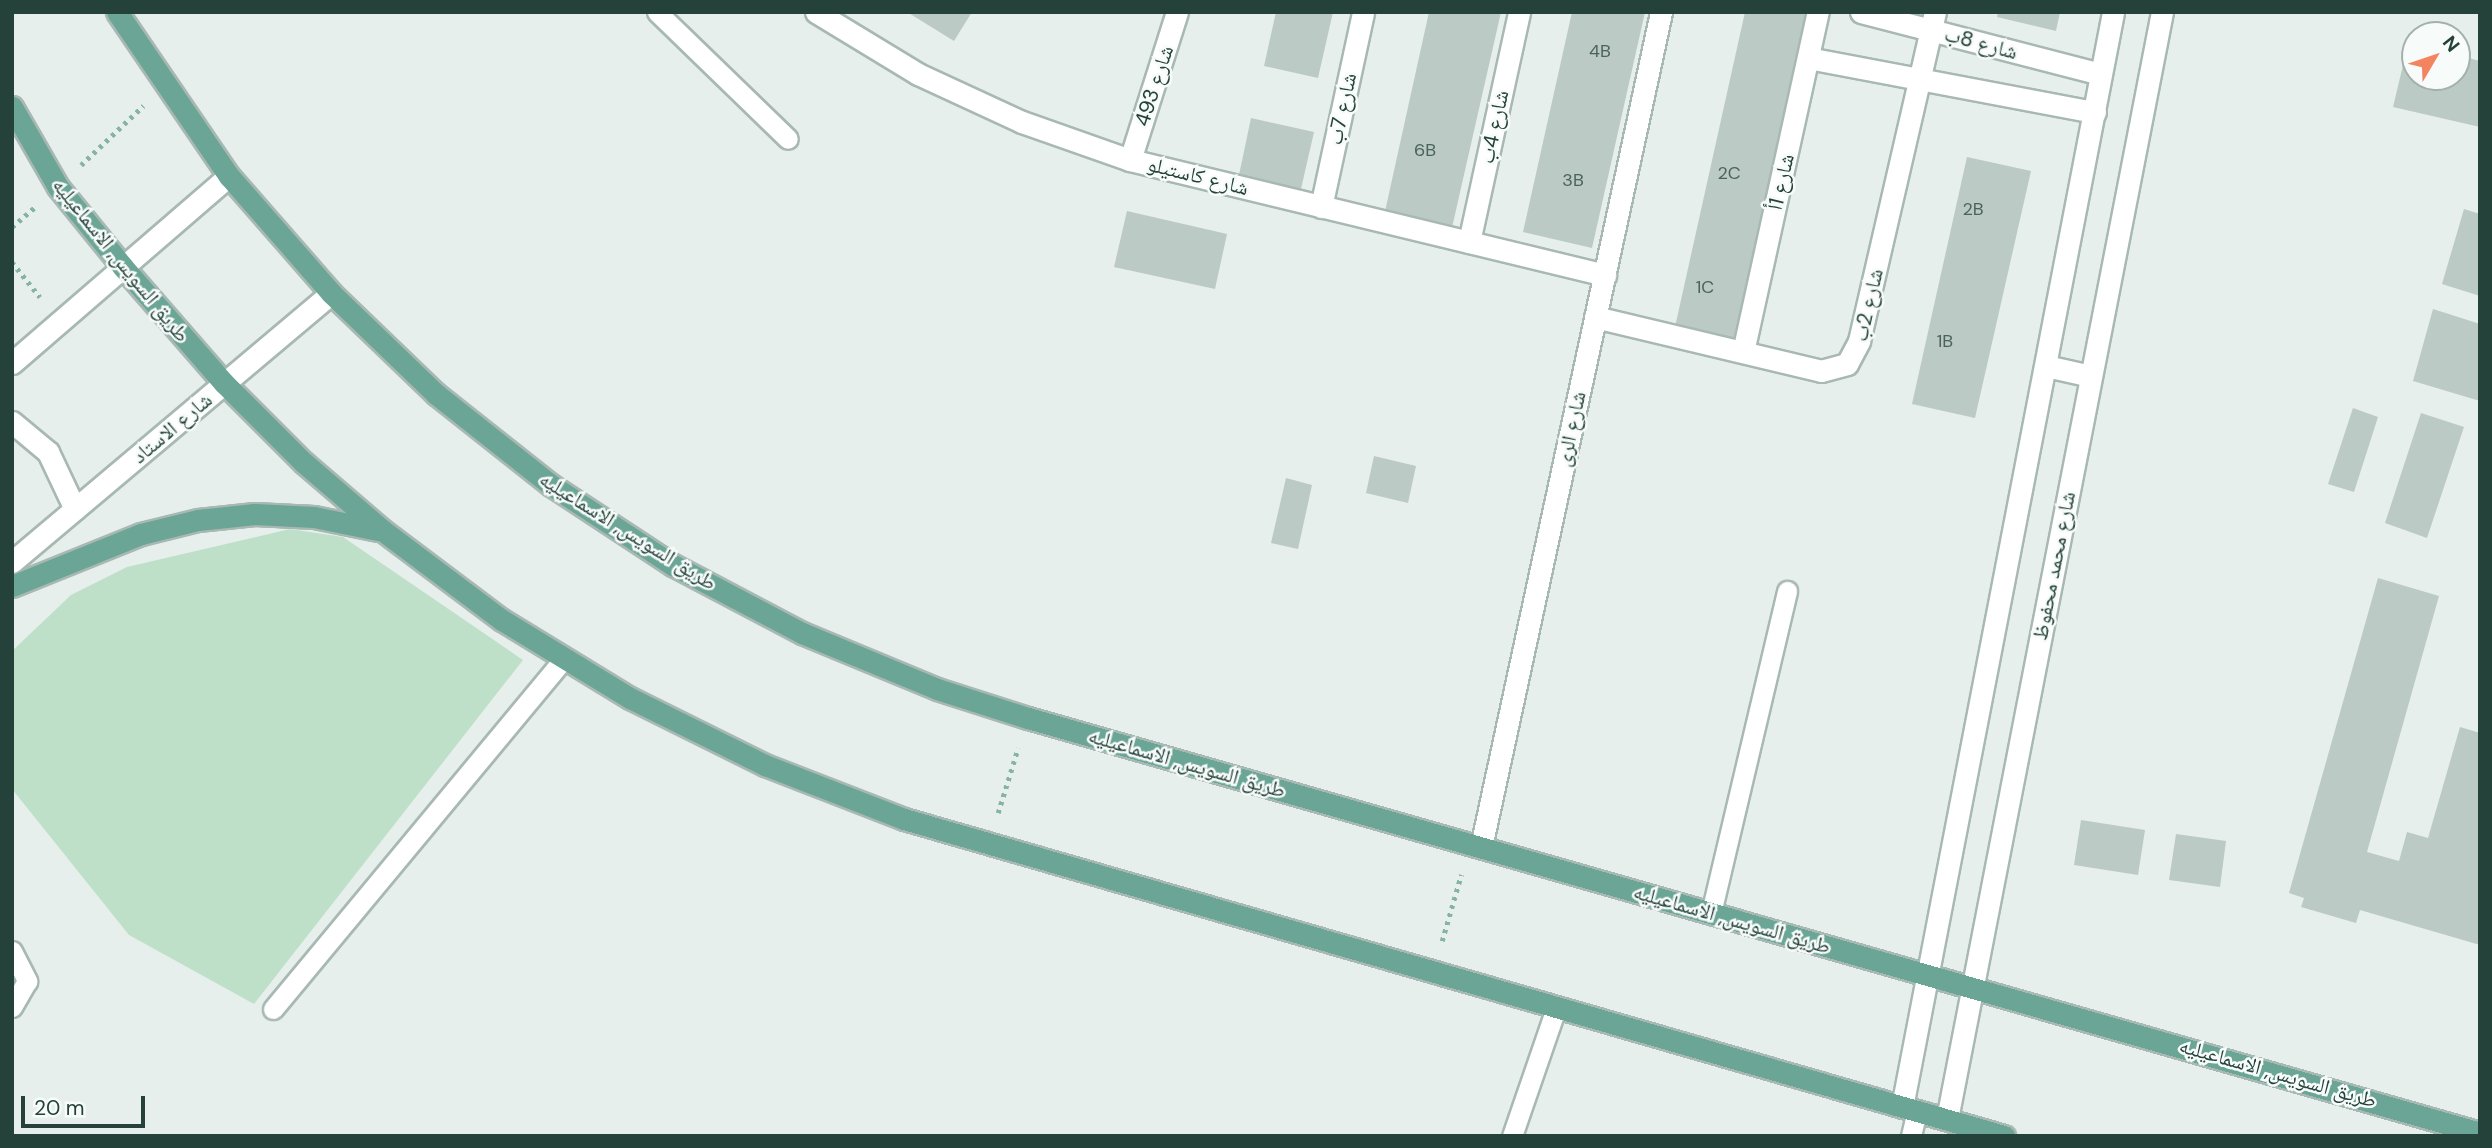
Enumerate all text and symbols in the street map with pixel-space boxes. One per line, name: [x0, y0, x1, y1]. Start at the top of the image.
street label: شارع 8ب: [1942, 21, 2020, 65]
north arrow: [2401, 21, 2471, 91]
text: N: [2437, 30, 2465, 57]
house number: 4B: [1589, 40, 1611, 62]
street label: شارع 493: [1129, 42, 1179, 130]
street label: شارع 7ب: [1322, 71, 1362, 147]
street label: شارع 4ب: [1474, 88, 1514, 166]
house number: 6B: [1414, 139, 1436, 161]
street label: شارع كاستيلو: [1145, 151, 1251, 201]
street label: شارع 1أ: [1762, 151, 1800, 213]
house number: 2C: [1717, 162, 1741, 184]
house number: 3B: [1562, 169, 1584, 191]
street label: طريق السويس, الاسماعيليه: [47, 173, 195, 347]
house number: 2B: [1962, 198, 1984, 220]
street label: شارع 2ب: [1847, 266, 1889, 344]
house number: 1C: [1696, 276, 1714, 298]
house number: 1B: [1937, 330, 1953, 352]
street label: شارع الاستاد: [127, 387, 217, 469]
street label: شارع الرى: [1551, 389, 1591, 469]
street label: طريق السويس, الاسماعيليه: [535, 466, 721, 596]
street label: شارع محمد محفوظ: [2027, 490, 2081, 642]
street label: طريق السويس, الاسماعيليه: [1086, 723, 1288, 803]
street label: طريق السويس, الاسماعيليه: [1631, 879, 1833, 959]
street label: طريق السويس, الاسماعيليه: [2177, 1033, 2379, 1113]
scale bar: [24, 1082, 149, 1126]
text: 20 m: [34, 1094, 85, 1122]

